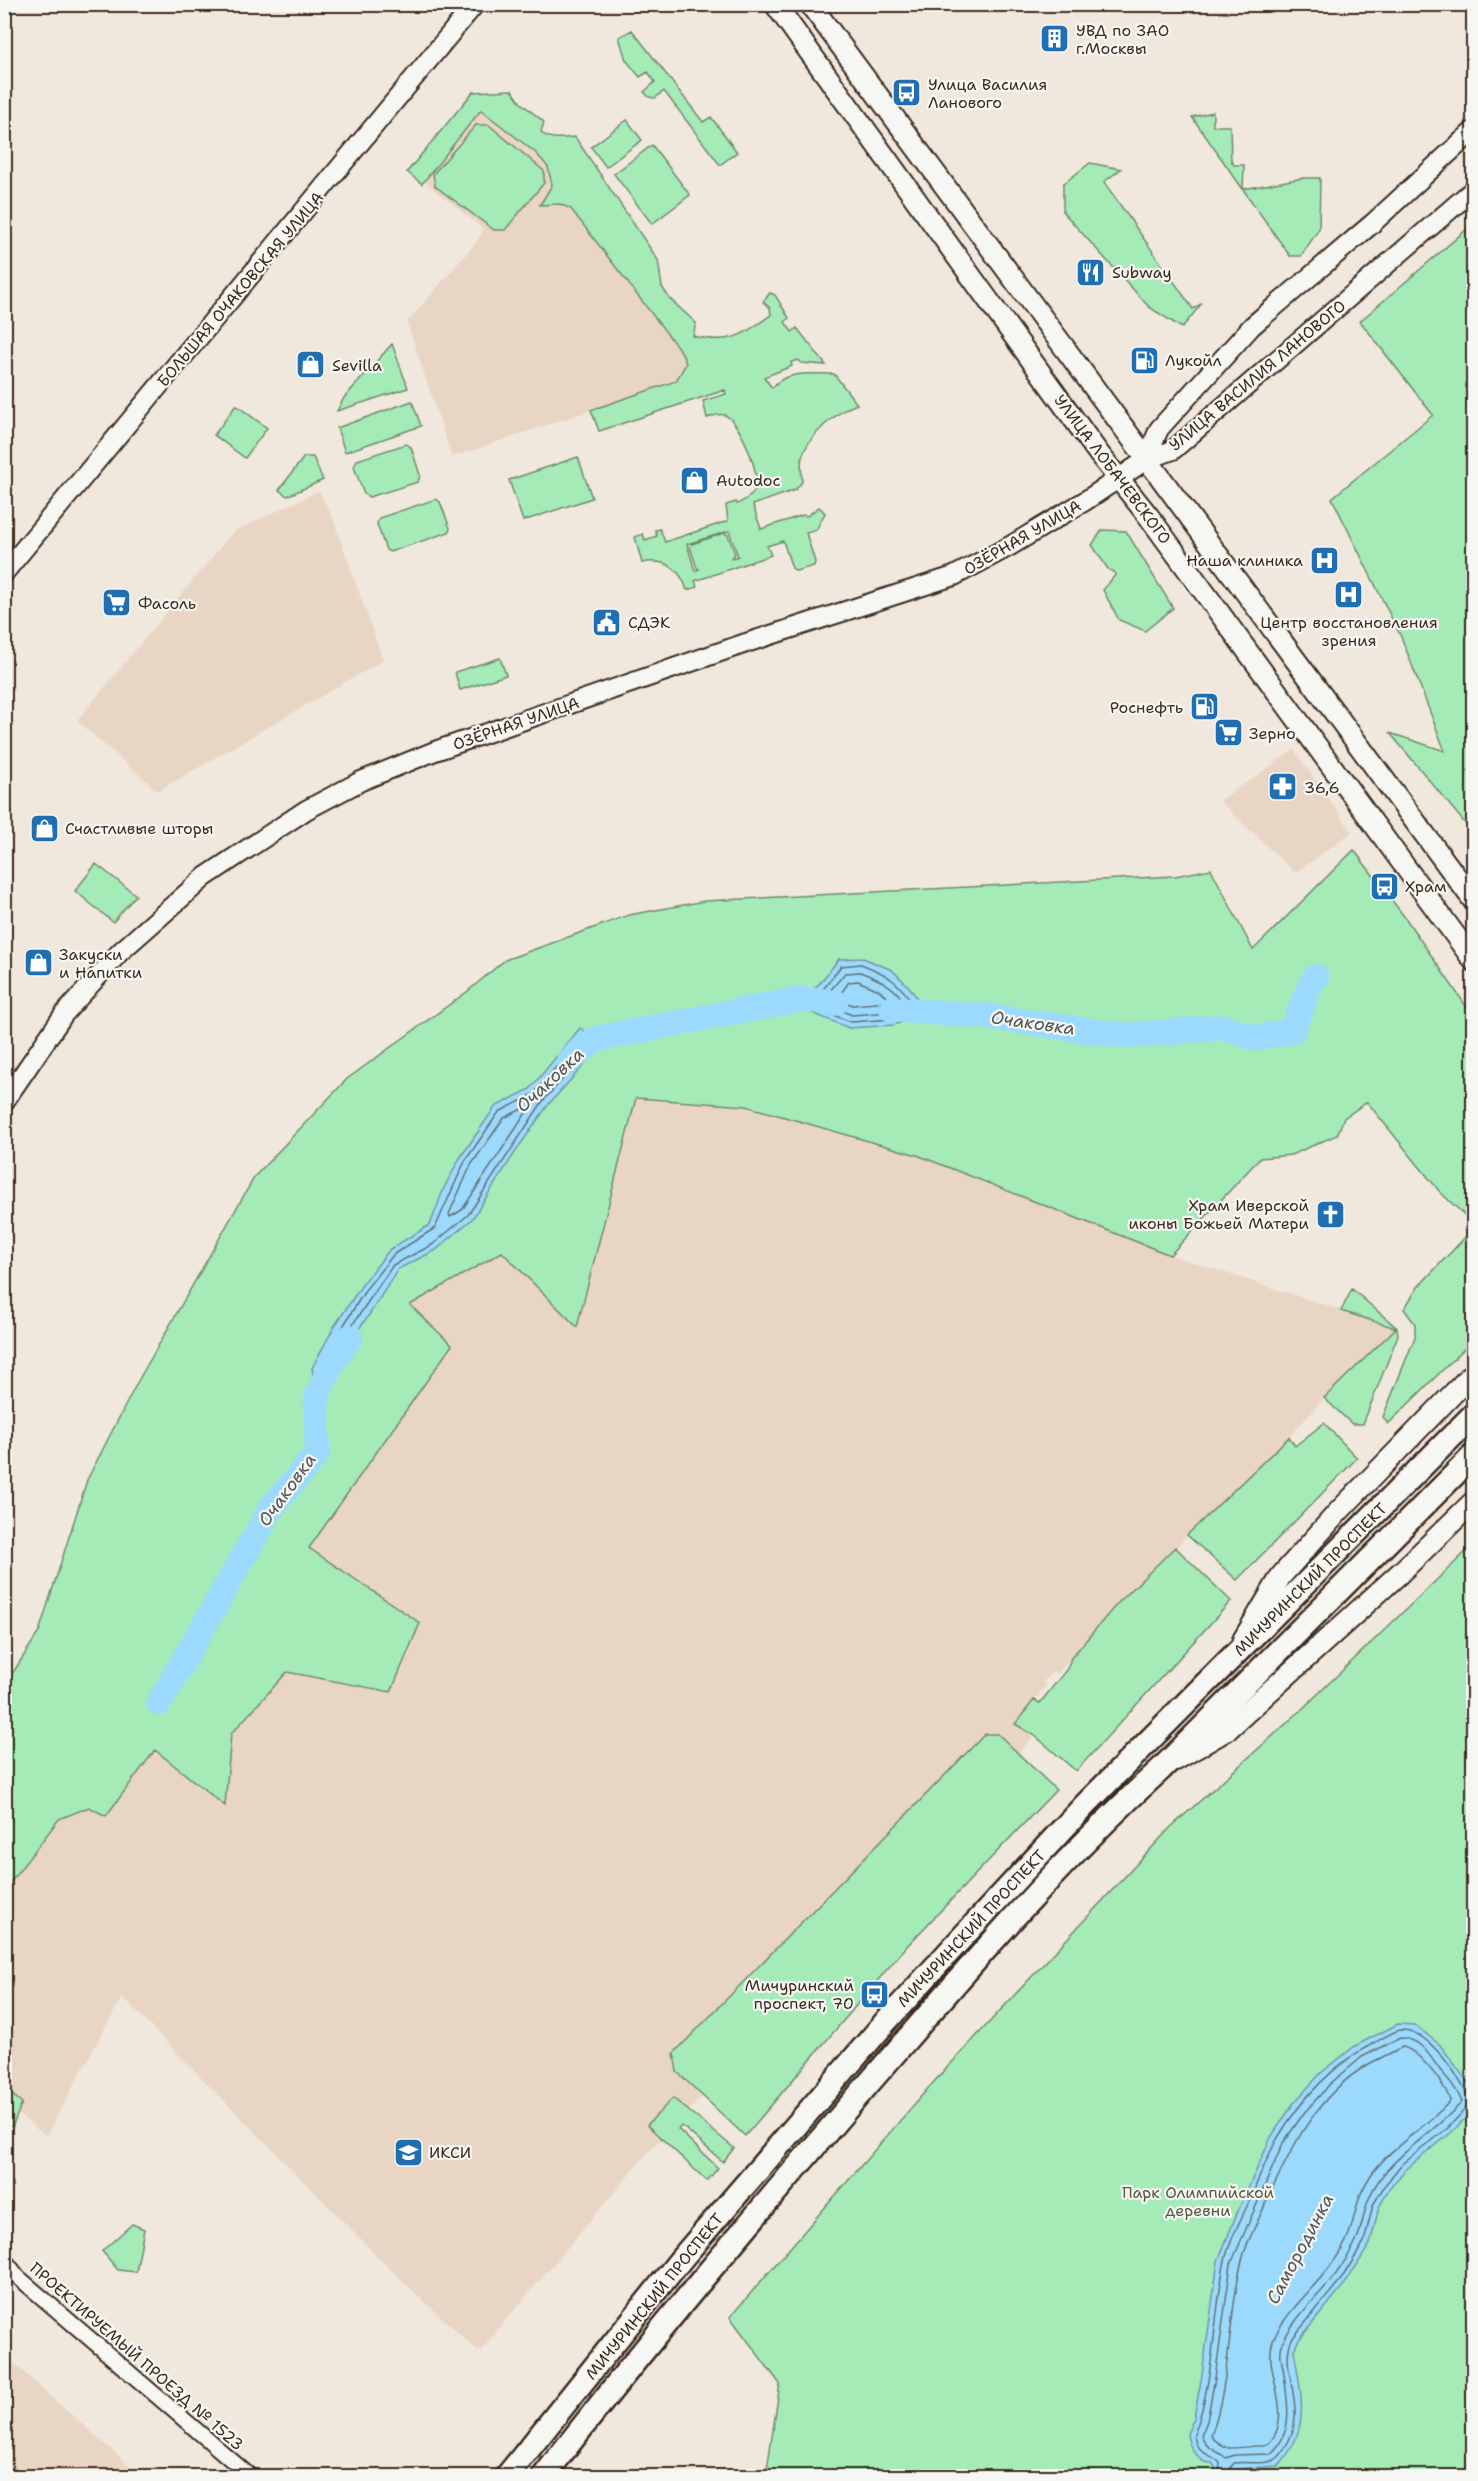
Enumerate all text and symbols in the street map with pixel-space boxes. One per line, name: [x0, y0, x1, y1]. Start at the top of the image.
place label: УВД по ЗАО г.Москвы: [1076, 20, 1169, 59]
building icon: УВД по ЗАО г.Москвы: [1039, 23, 1071, 55]
place label: Улица Василия Ланового: [928, 74, 1047, 113]
bus stop icon: Улица Василия Ланового: [891, 77, 923, 109]
street label: БОЛЬШАЯ ОЧАКОВСКАЯ УЛИЦА: [152, 187, 328, 391]
restaurant icon: Subway: [1075, 256, 1107, 288]
place label: Subway: [1112, 262, 1172, 283]
street label: УЛИЦА ВАСИЛИЯ ЛАНОВОГО: [1165, 295, 1350, 456]
fuel station icon: Лукойл: [1128, 344, 1160, 376]
shop icon: Sevilla: [295, 349, 327, 381]
place label: Лукойл: [1165, 350, 1222, 371]
place label: Sevilla: [332, 355, 382, 376]
street label: УЛИЦА ЛОБАЧЕВСКОГО: [1049, 390, 1176, 548]
shop icon: Autodoc: [679, 464, 711, 496]
place label: Autodoc: [716, 470, 781, 491]
street label: ОЗЁРНАЯ УЛИЦА: [960, 495, 1085, 580]
hospital icon: Наша клиника: [1308, 544, 1340, 576]
place label: Наша клиника: [1186, 550, 1303, 571]
hospital icon: Центр восстановления зрения: [1333, 578, 1365, 610]
supermarket icon: Фасоль: [101, 587, 133, 619]
place label: Фасоль: [138, 593, 196, 614]
public building icon: СДЭК: [591, 606, 623, 638]
place label: СДЭК: [628, 612, 671, 633]
place label: Центр восстановления зрения: [1260, 612, 1438, 651]
fuel station icon: Роснефть: [1188, 691, 1220, 723]
street label: ОЗЁРНАЯ УЛИЦА: [450, 692, 582, 755]
place label: Роснефть: [1110, 697, 1183, 718]
supermarket icon: Зерно: [1212, 717, 1244, 749]
place label: Зерно: [1249, 723, 1296, 744]
pharmacy icon: 36,6: [1267, 771, 1299, 803]
place label: 36,6: [1304, 777, 1340, 798]
shop icon: Счастливые шторы: [28, 812, 60, 844]
place label: Счастливые шторы: [65, 818, 213, 839]
bus stop icon: Храм: [1368, 870, 1400, 902]
place label: Храм: [1405, 876, 1446, 897]
place label: Закуски и Напитки: [59, 944, 142, 983]
shop icon: Закуски и Напитки: [22, 947, 54, 979]
water label: Очаковка: [989, 1005, 1077, 1041]
water label: Очаковка: [511, 1042, 589, 1118]
place label: Храм Иверской иконы Божьей Матери: [1128, 1195, 1309, 1234]
church icon: Храм Иверской иконы Божьей Матери: [1314, 1198, 1346, 1230]
water label: Очаковка: [252, 1449, 322, 1531]
street label: МИЧУРИНСКИЙ ПРОСПЕКТ: [1229, 1498, 1392, 1660]
street label: МИЧУРИНСКИЙ ПРОСПЕКТ: [893, 1845, 1050, 2012]
place label: Мичуринский проспект, 70: [745, 1975, 854, 2014]
bus stop icon: Мичуринский проспект, 70: [859, 1978, 891, 2010]
school or university icon: ИКСИ: [392, 2136, 424, 2168]
place label: ИКСИ: [429, 2142, 471, 2163]
park label: Парк Олимпийской деревни: [1122, 2182, 1274, 2221]
water label: Самородинка: [1261, 2190, 1339, 2308]
street label: МИЧУРИНСКИЙ ПРОСПЕКТ: [581, 2209, 728, 2384]
street label: ПРОЕКТИРУЕМЫЙ ПРОЕЗД № 1523: [25, 2258, 248, 2455]

